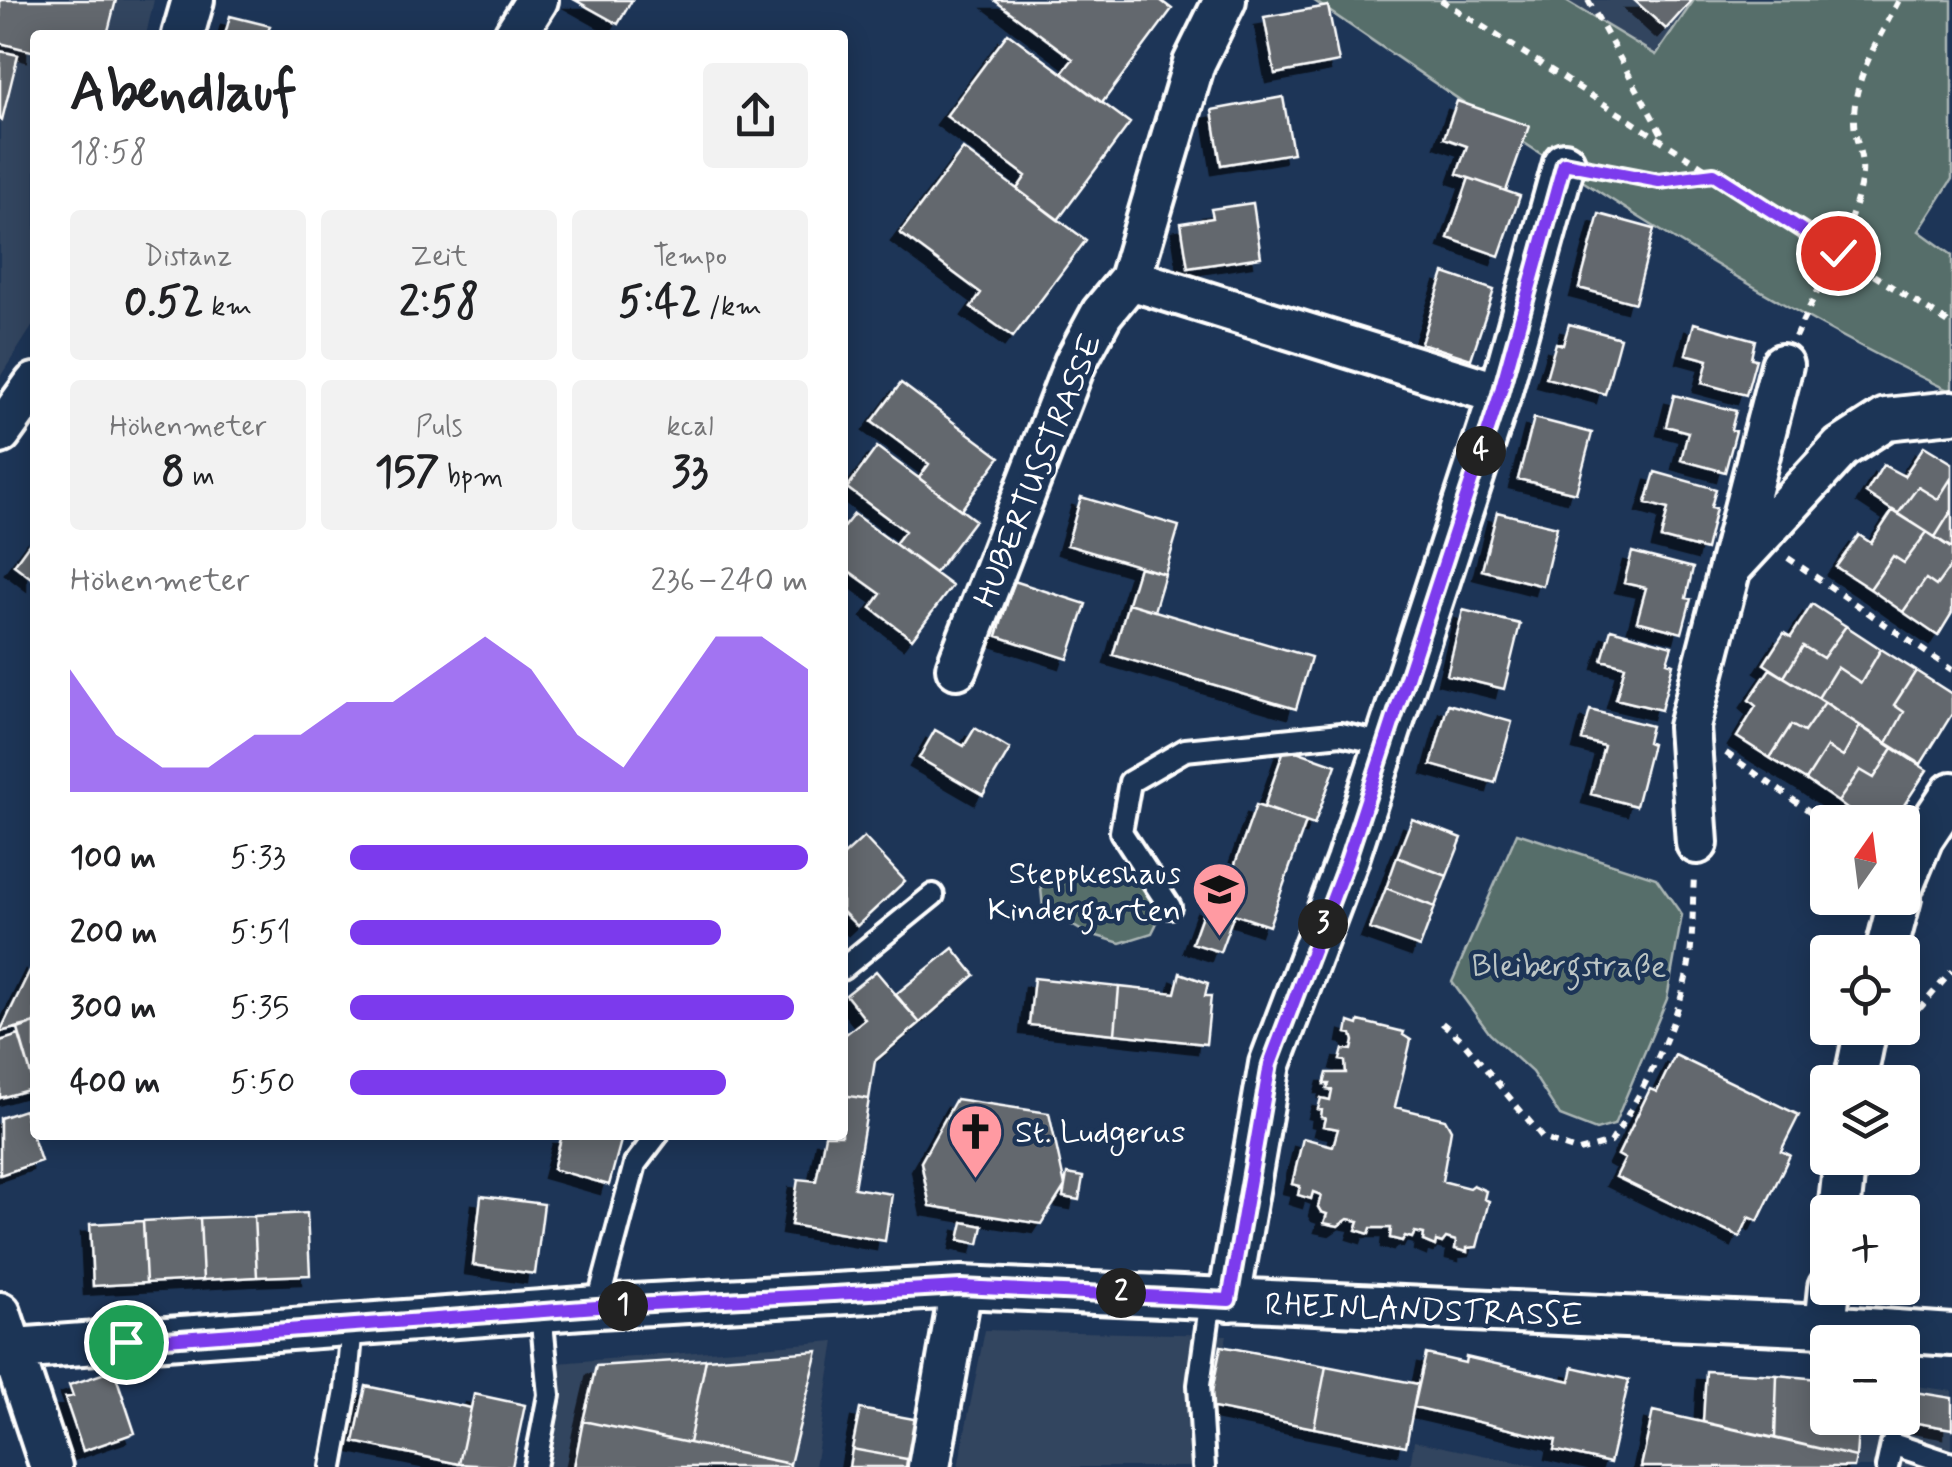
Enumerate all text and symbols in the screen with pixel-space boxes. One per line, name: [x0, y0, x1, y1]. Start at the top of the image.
text: Abendlauf: [70, 58, 297, 130]
button: share: [703, 63, 808, 168]
text: 18:58: [70, 132, 147, 174]
pin: [1796, 211, 1881, 296]
icon: check: [1811, 226, 1866, 281]
text: Distanz: [144, 239, 232, 276]
text: Zeit: [411, 239, 467, 276]
text: Tempo: [653, 239, 727, 276]
text: 0.52: [124, 276, 204, 331]
text: 2:58: [399, 276, 479, 331]
text: 5:42: [618, 276, 701, 331]
text: km: [204, 289, 252, 326]
text: /km: [701, 289, 762, 326]
street label: HUBERTUSSTRASSE: [965, 328, 1113, 614]
text: Höhenmeter: [110, 409, 266, 446]
text: Puls: [415, 409, 463, 446]
text: kcal: [666, 409, 714, 446]
pin: 4: [1456, 426, 1506, 476]
text: 4: [1473, 432, 1489, 469]
text: 8: [161, 446, 185, 501]
text: 157: [375, 446, 439, 501]
text: 33: [672, 446, 708, 501]
text: m: [185, 459, 215, 496]
text: bpm: [439, 459, 503, 496]
text: Höhenmeter: [70, 560, 249, 602]
text: 236–240 m: [651, 560, 808, 602]
north arrow: [1810, 805, 1920, 915]
map controls: [1810, 805, 1920, 1435]
text: 100 m: [70, 837, 156, 879]
text: 5:33: [230, 837, 286, 879]
place label: Steppkeshaus Kindergarten: [988, 853, 1181, 935]
school or university icon: Steppkeshaus Kindergarten: [1190, 860, 1250, 939]
pin: 3: [1298, 899, 1348, 949]
text: 3: [1317, 905, 1329, 942]
text: 200 m: [70, 912, 157, 954]
text: 5:51: [230, 912, 291, 954]
button: locate: [1810, 935, 1920, 1045]
park label: Bleibergstraße: [1472, 946, 1666, 991]
text: 300 m: [70, 987, 156, 1029]
text: 5:35: [230, 987, 289, 1029]
text: 400 m: [70, 1062, 160, 1104]
text: 5:50: [230, 1062, 295, 1104]
button: layers: [1810, 1065, 1920, 1175]
church icon: St. Ludgerus: [946, 1101, 1006, 1180]
place label: St. Ludgerus: [1015, 1112, 1186, 1156]
button: +: [1810, 1195, 1920, 1305]
pin: 2: [1096, 1268, 1146, 1318]
text: 2: [1114, 1274, 1128, 1311]
pin: 1: [598, 1281, 648, 1331]
street label: RHEINLANDSTRASSE: [1264, 1284, 1584, 1338]
text: 1: [617, 1287, 629, 1324]
pin: [84, 1300, 169, 1385]
icon: arrive: [99, 1315, 154, 1370]
button: −: [1810, 1325, 1920, 1435]

